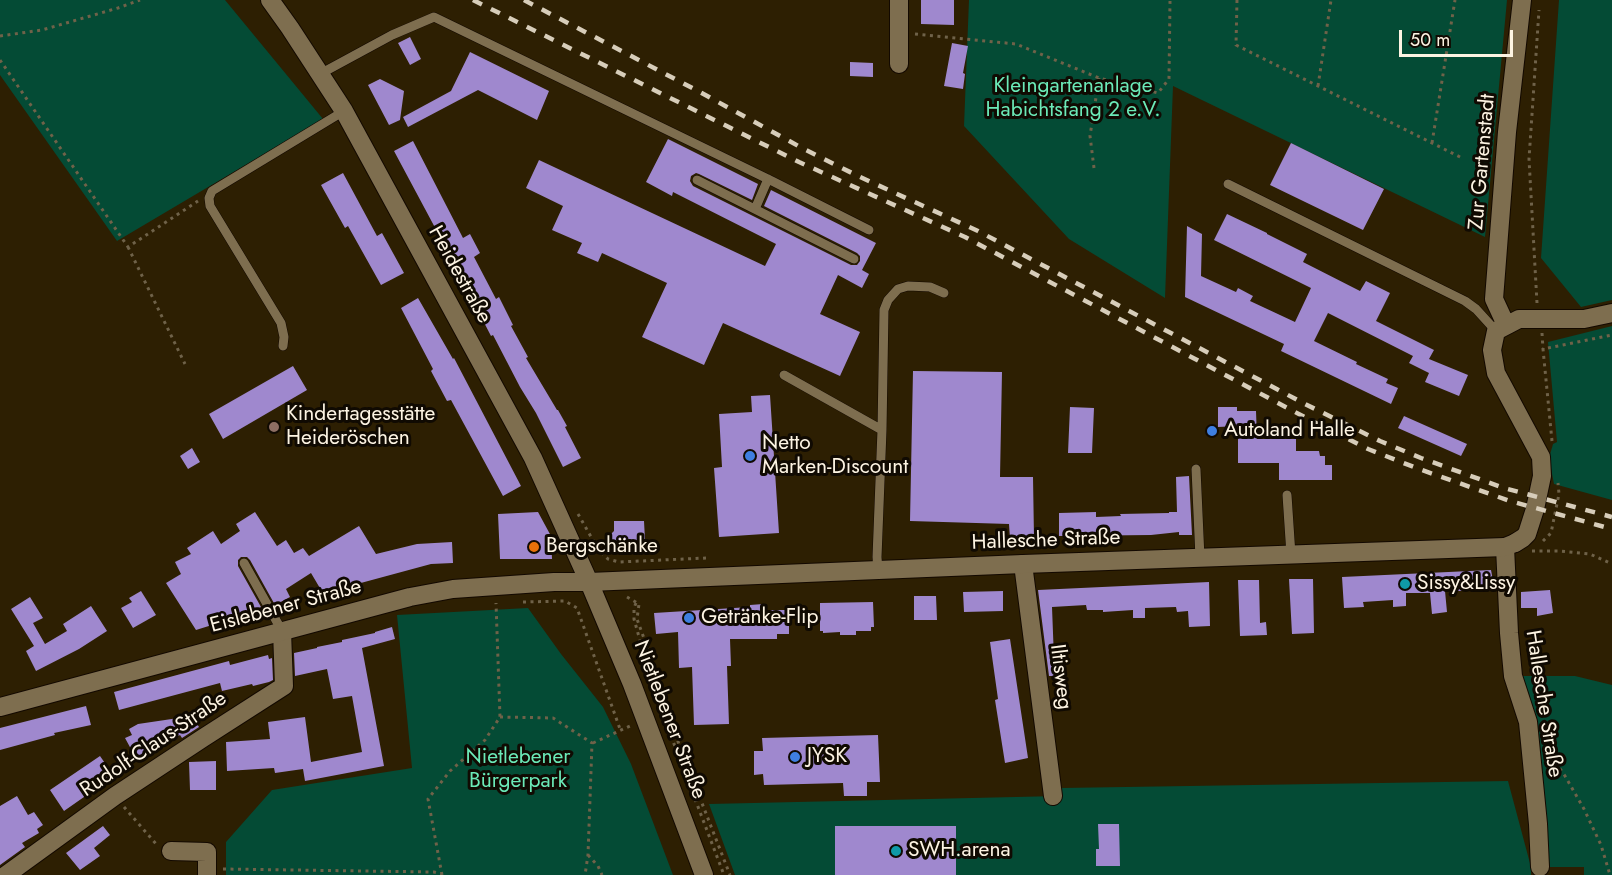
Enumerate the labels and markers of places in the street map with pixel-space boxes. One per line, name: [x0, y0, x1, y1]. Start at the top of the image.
place label: Kindertagesstätte Heideröschen: [286, 402, 435, 452]
place label: Autoland Halle: [1224, 418, 1355, 444]
marker: Kindertagesstätte Heideröschen: [267, 420, 281, 434]
marker: Autoland Halle: [1205, 424, 1219, 438]
place label: Netto Marken-Discount: [762, 431, 908, 481]
marker: Netto Marken-Discount: [743, 449, 757, 463]
place label: Bergschänke: [546, 534, 658, 560]
marker: Bergschänke: [527, 540, 541, 554]
place label: Sissy&Lissy: [1417, 571, 1515, 597]
marker: Sissy&Lissy: [1398, 577, 1412, 591]
place label: Getränke-Flip: [701, 605, 818, 631]
marker: Getränke-Flip: [682, 611, 696, 625]
place label: JYSK: [807, 744, 847, 770]
marker: JYSK: [788, 750, 802, 764]
place label: SWH.arena: [908, 838, 1011, 864]
marker: SWH.arena: [889, 844, 903, 858]

